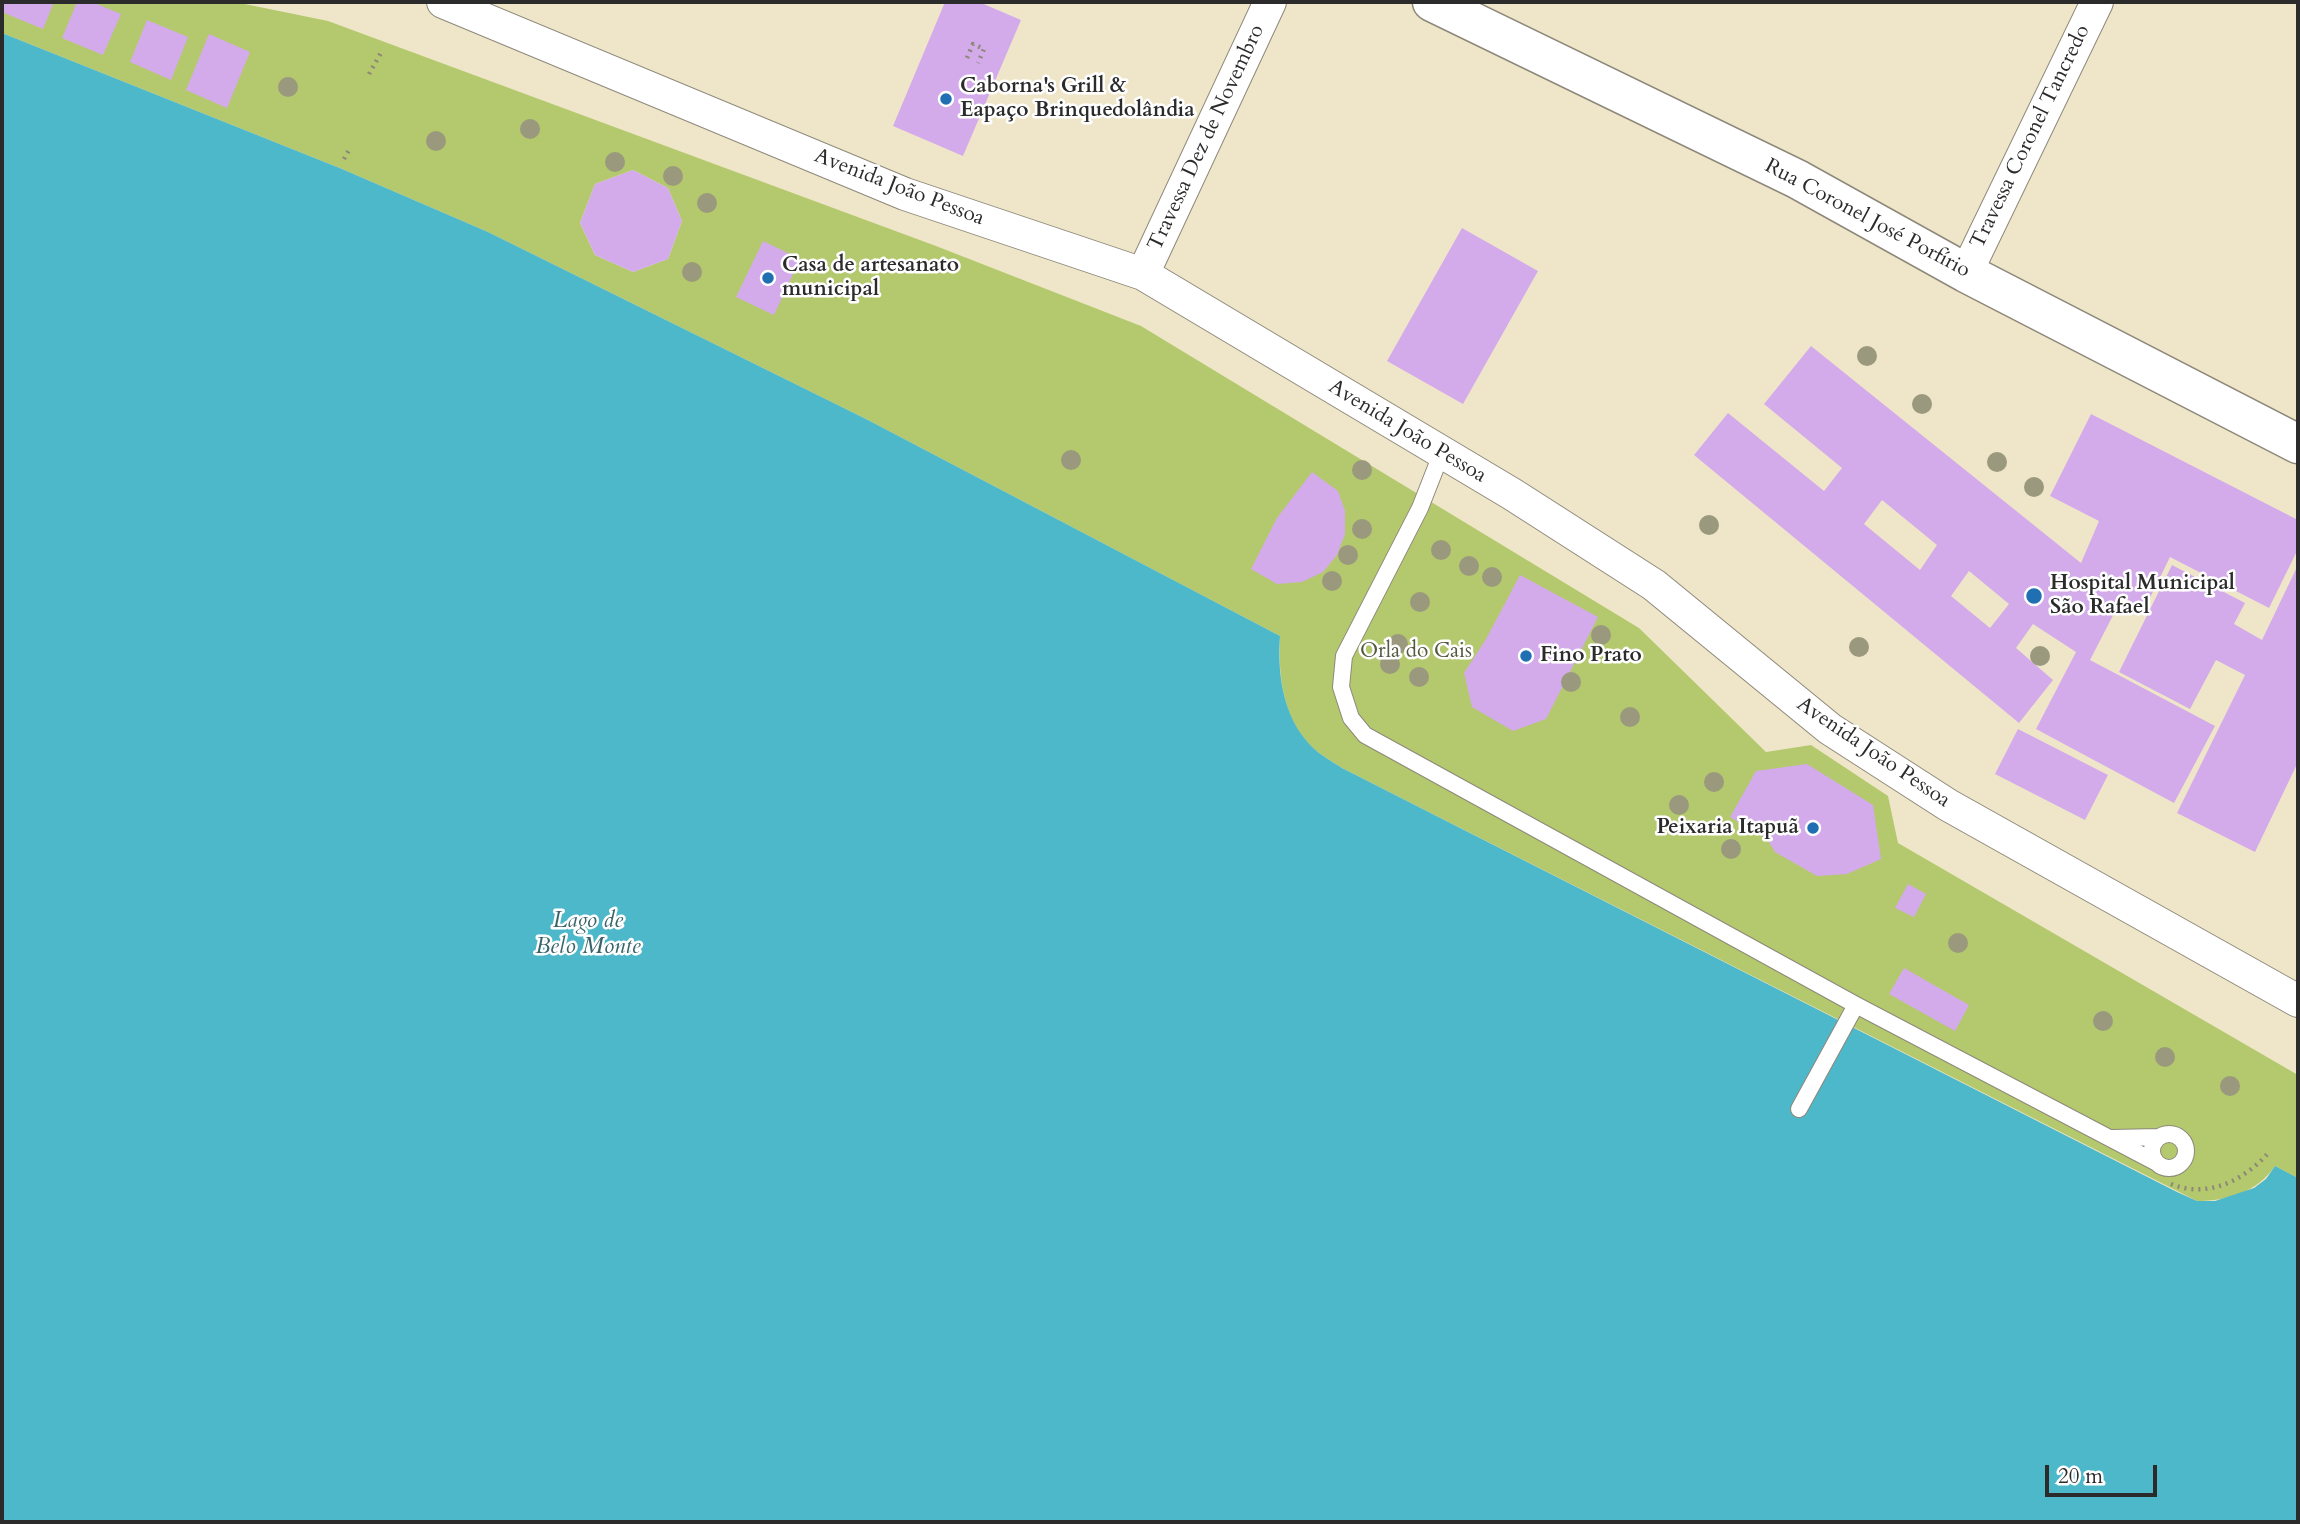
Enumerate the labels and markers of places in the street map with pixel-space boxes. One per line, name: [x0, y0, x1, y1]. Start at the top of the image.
place label: Caborna's Grill & Eapaço Brinquedolândia: [960, 74, 1195, 124]
marker: Caborna's Grill & Eapaço Brinquedolândia: [938, 91, 954, 107]
place label: Casa de artesanato municipal: [782, 253, 959, 303]
marker: Casa de artesanato municipal: [760, 270, 776, 286]
place label: Hospital Municipal São Rafael: [2050, 571, 2235, 621]
marker: Hospital Municipal São Rafael: [2024, 586, 2044, 606]
place label: Fino Prato: [1540, 643, 1642, 669]
marker: Fino Prato: [1518, 648, 1534, 664]
place label: Peixaria Itapuã: [1656, 815, 1799, 841]
marker: Peixaria Itapuã: [1805, 820, 1821, 836]

